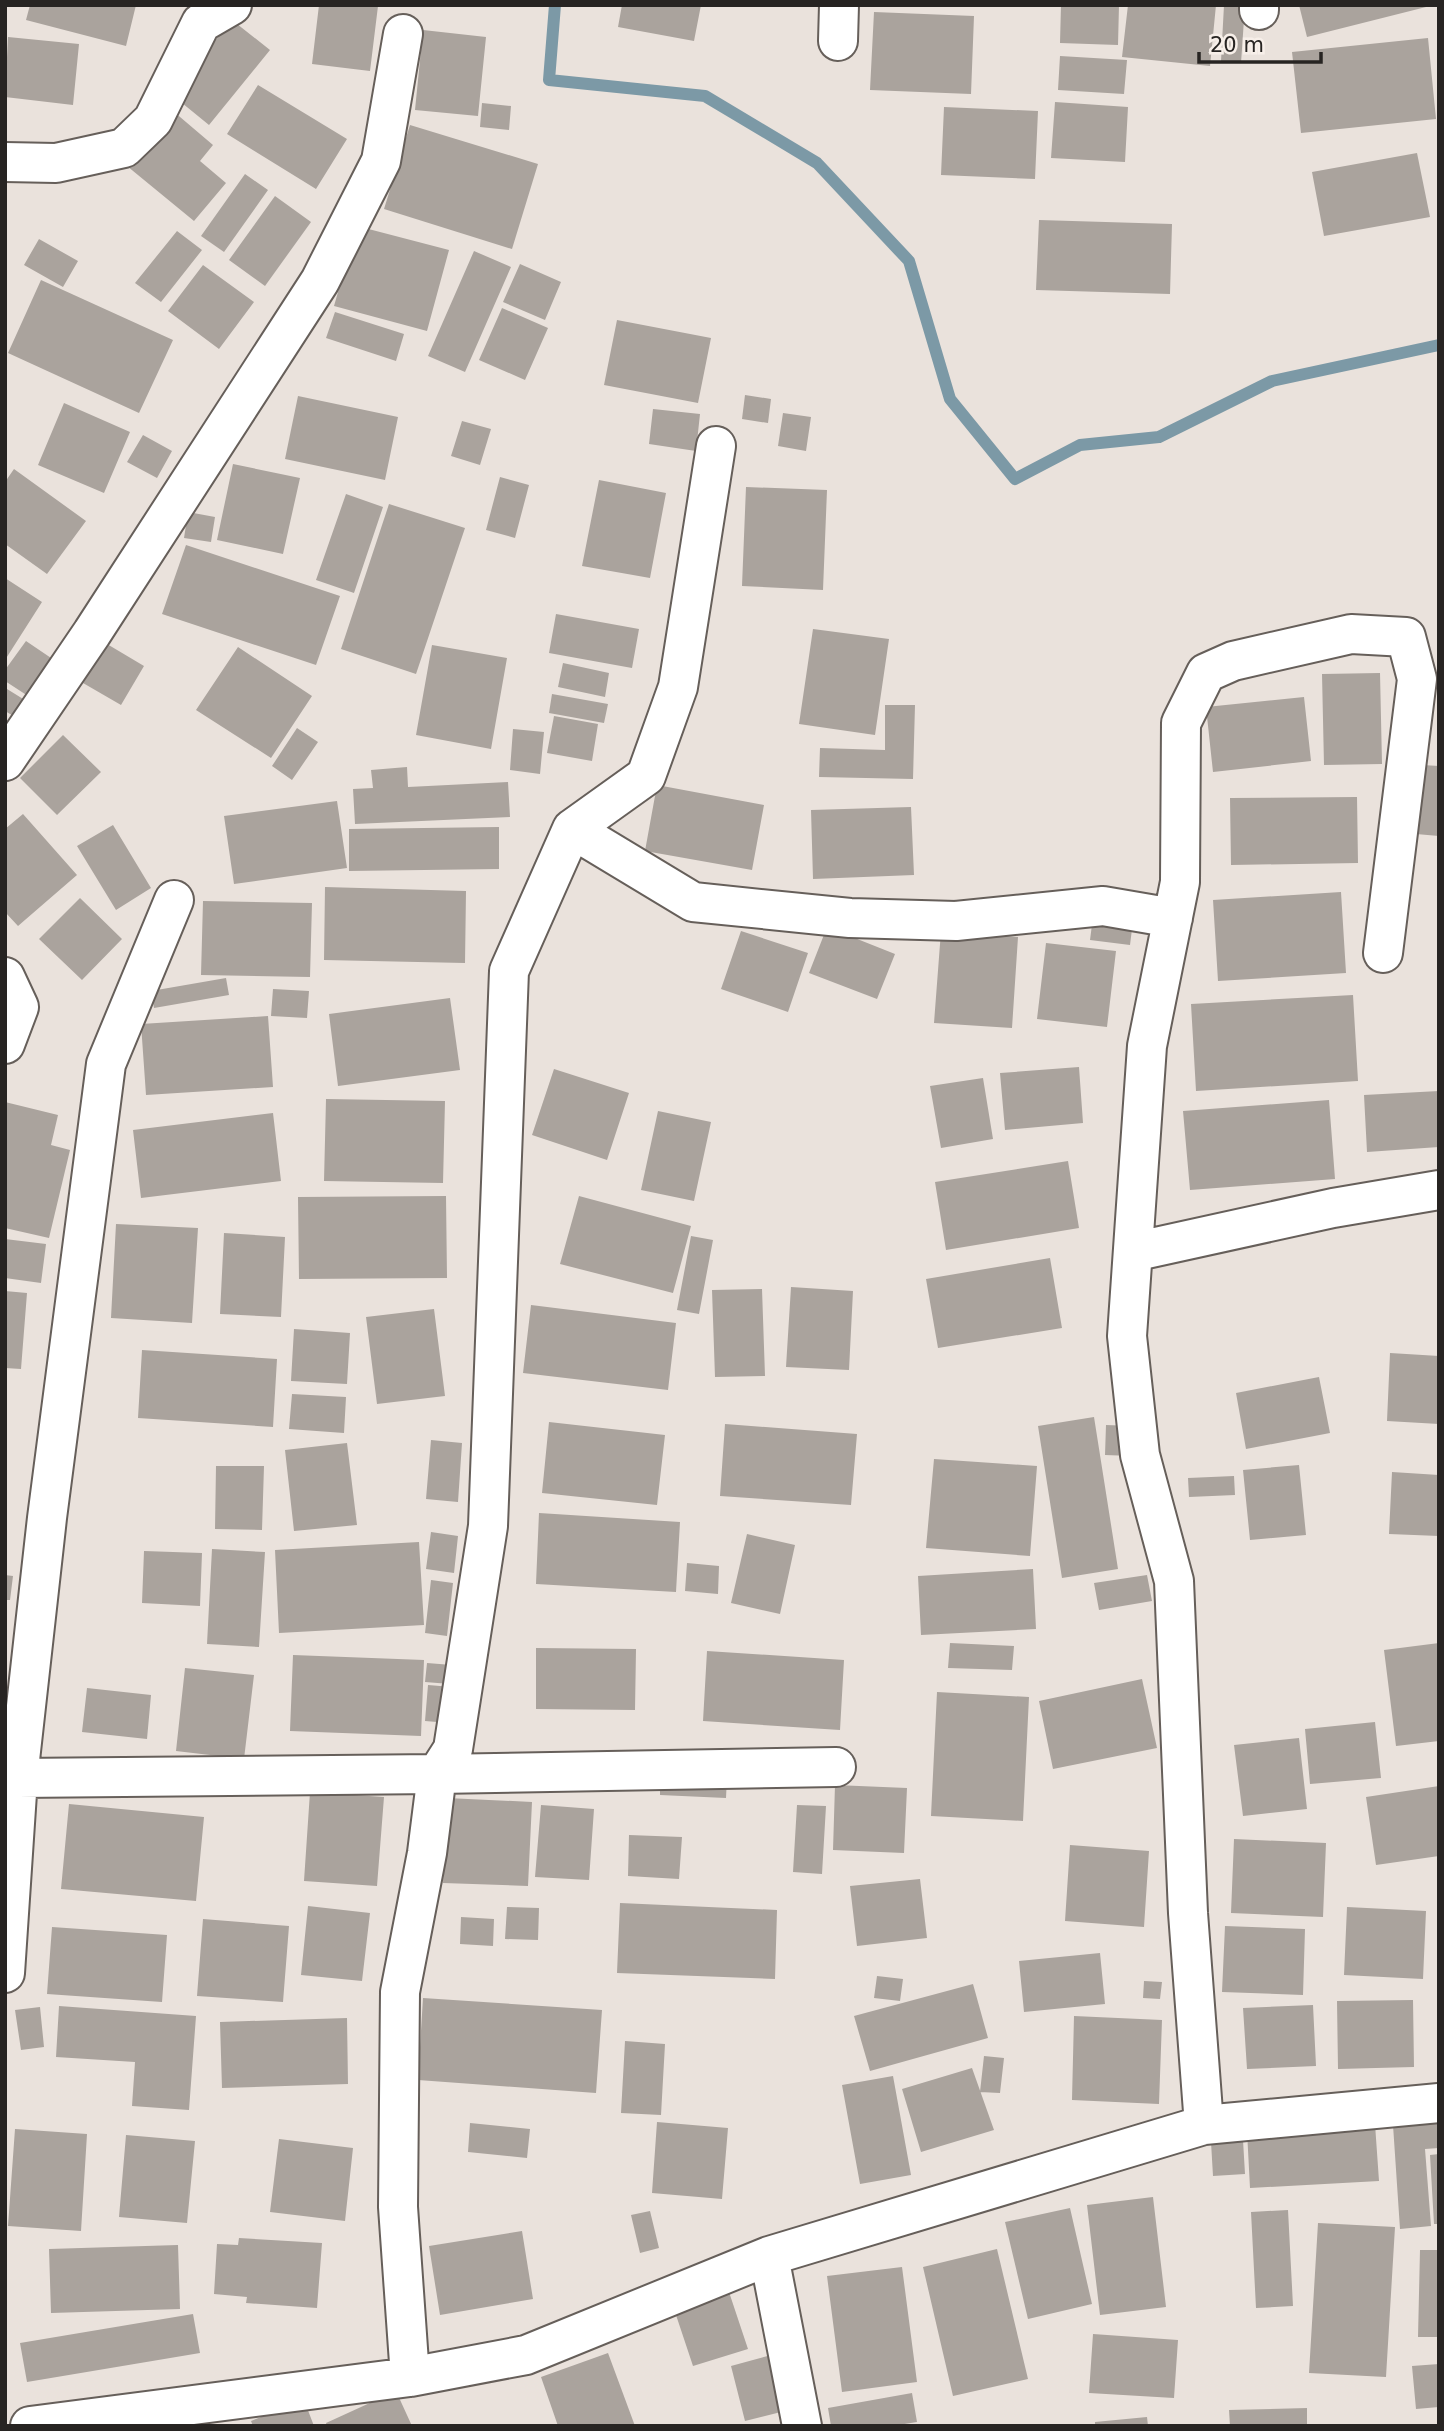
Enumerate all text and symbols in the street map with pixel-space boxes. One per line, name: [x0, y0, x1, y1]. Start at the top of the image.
scale bar: [1199, 21, 1322, 65]
text: 20 m: [1210, 33, 1264, 57]

